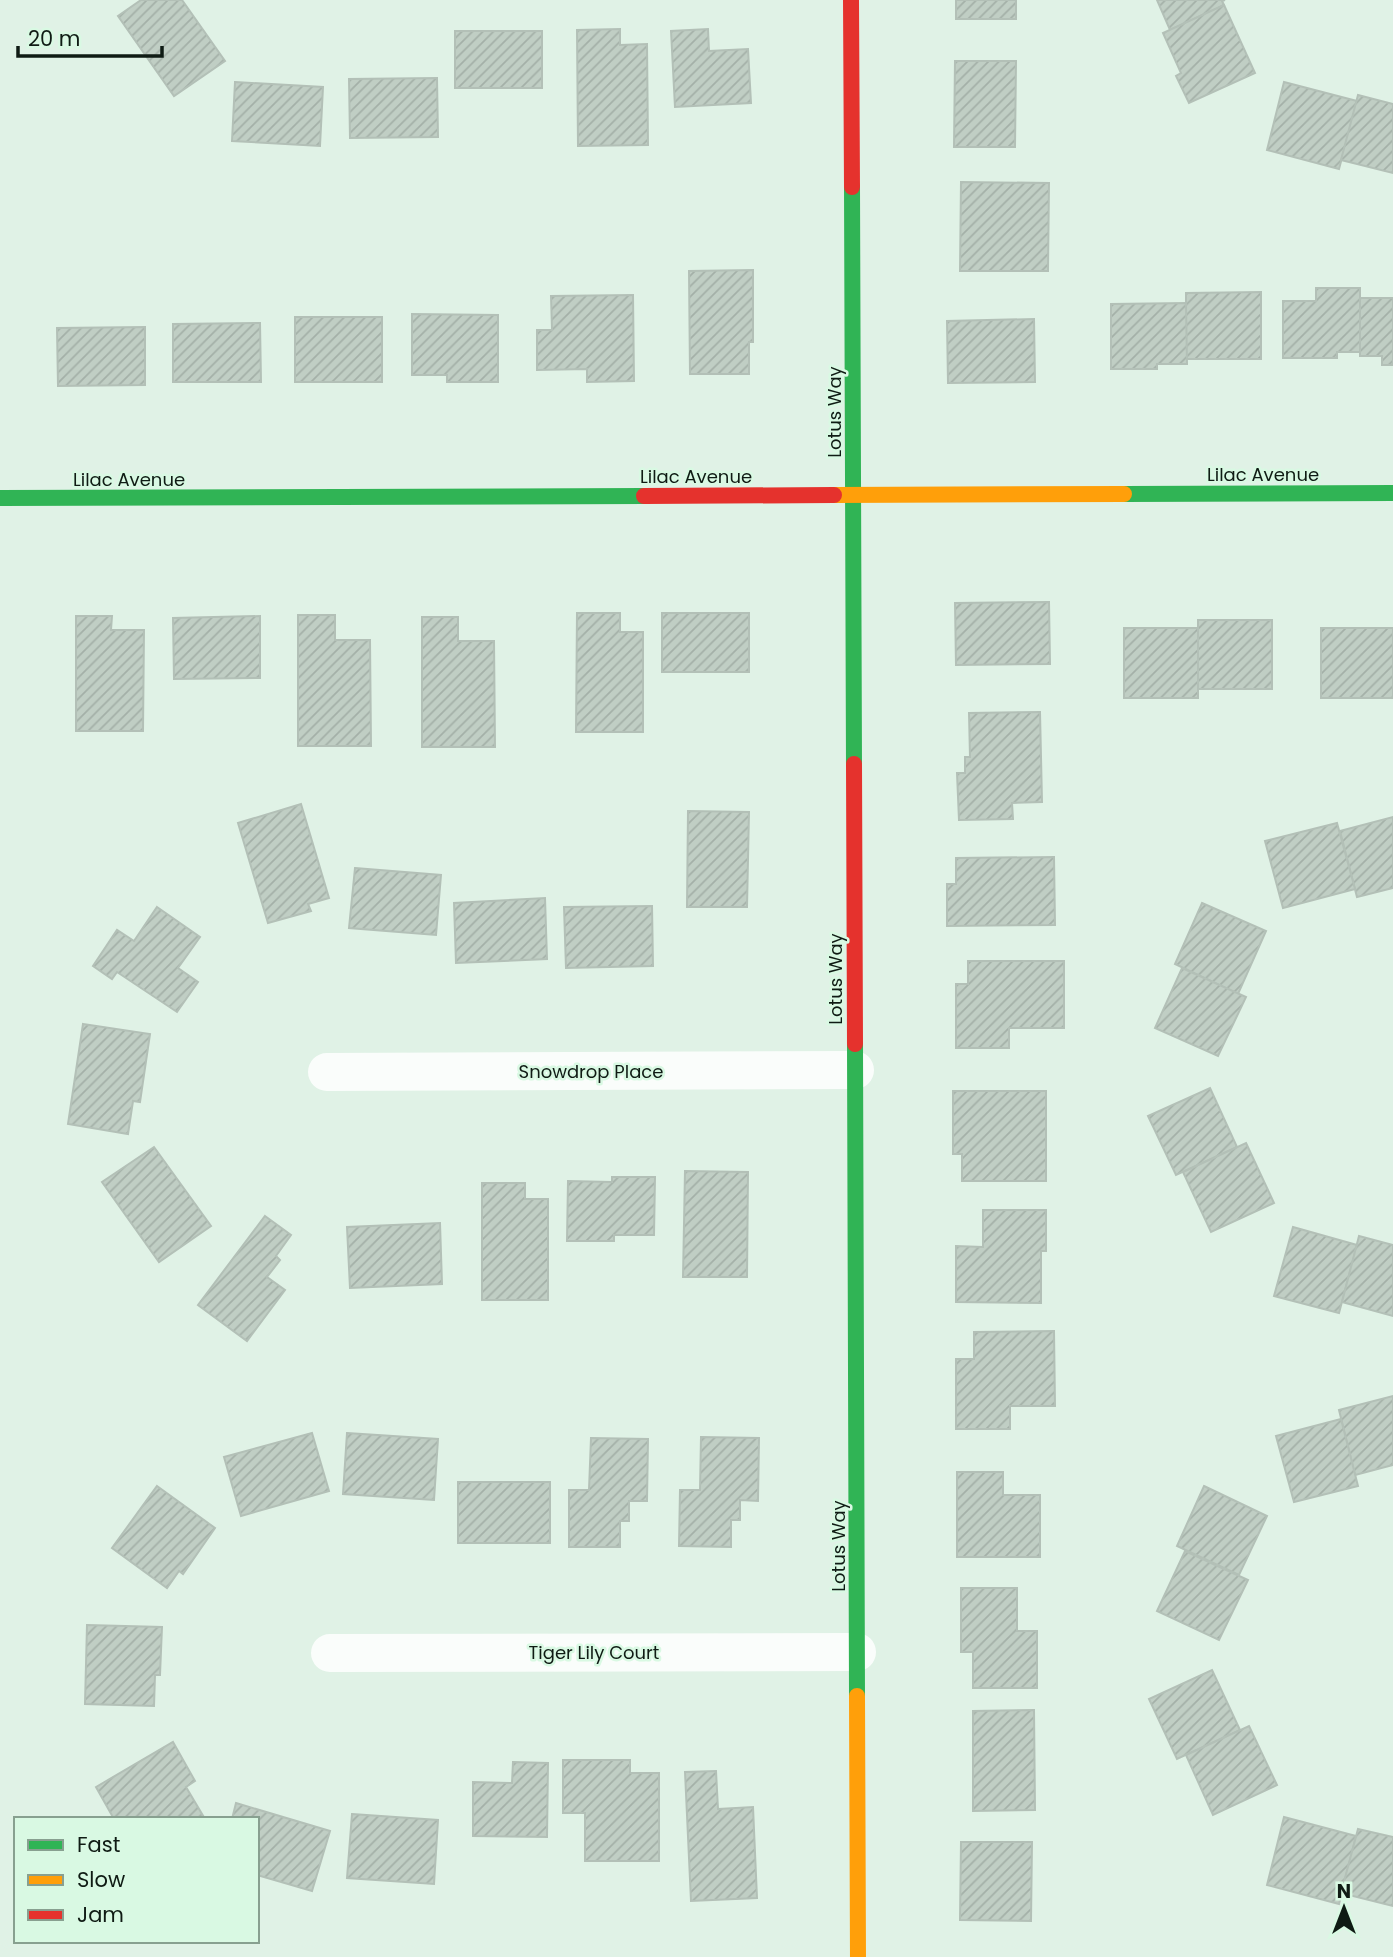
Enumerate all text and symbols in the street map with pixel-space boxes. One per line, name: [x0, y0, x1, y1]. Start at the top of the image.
scale bar: [18, 14, 161, 58]
text: 20 m: [28, 24, 81, 53]
street label: Lotus Way: [822, 366, 847, 458]
street label: Lilac Avenue: [1207, 462, 1319, 487]
street label: Lilac Avenue: [640, 464, 752, 489]
street label: Lilac Avenue: [73, 467, 185, 492]
street label: Lotus Way: [823, 933, 848, 1025]
street label: Snowdrop Place: [519, 1059, 663, 1084]
street label: Lotus Way: [826, 1500, 851, 1592]
street label: Tiger Lily Court: [529, 1640, 659, 1665]
legend: [14, 1817, 259, 1943]
text: Fast: [77, 1830, 120, 1859]
text: Slow: [77, 1865, 125, 1894]
north arrow: [1309, 1873, 1379, 1943]
text: N: [1337, 1878, 1351, 1905]
text: Jam: [77, 1900, 124, 1929]

